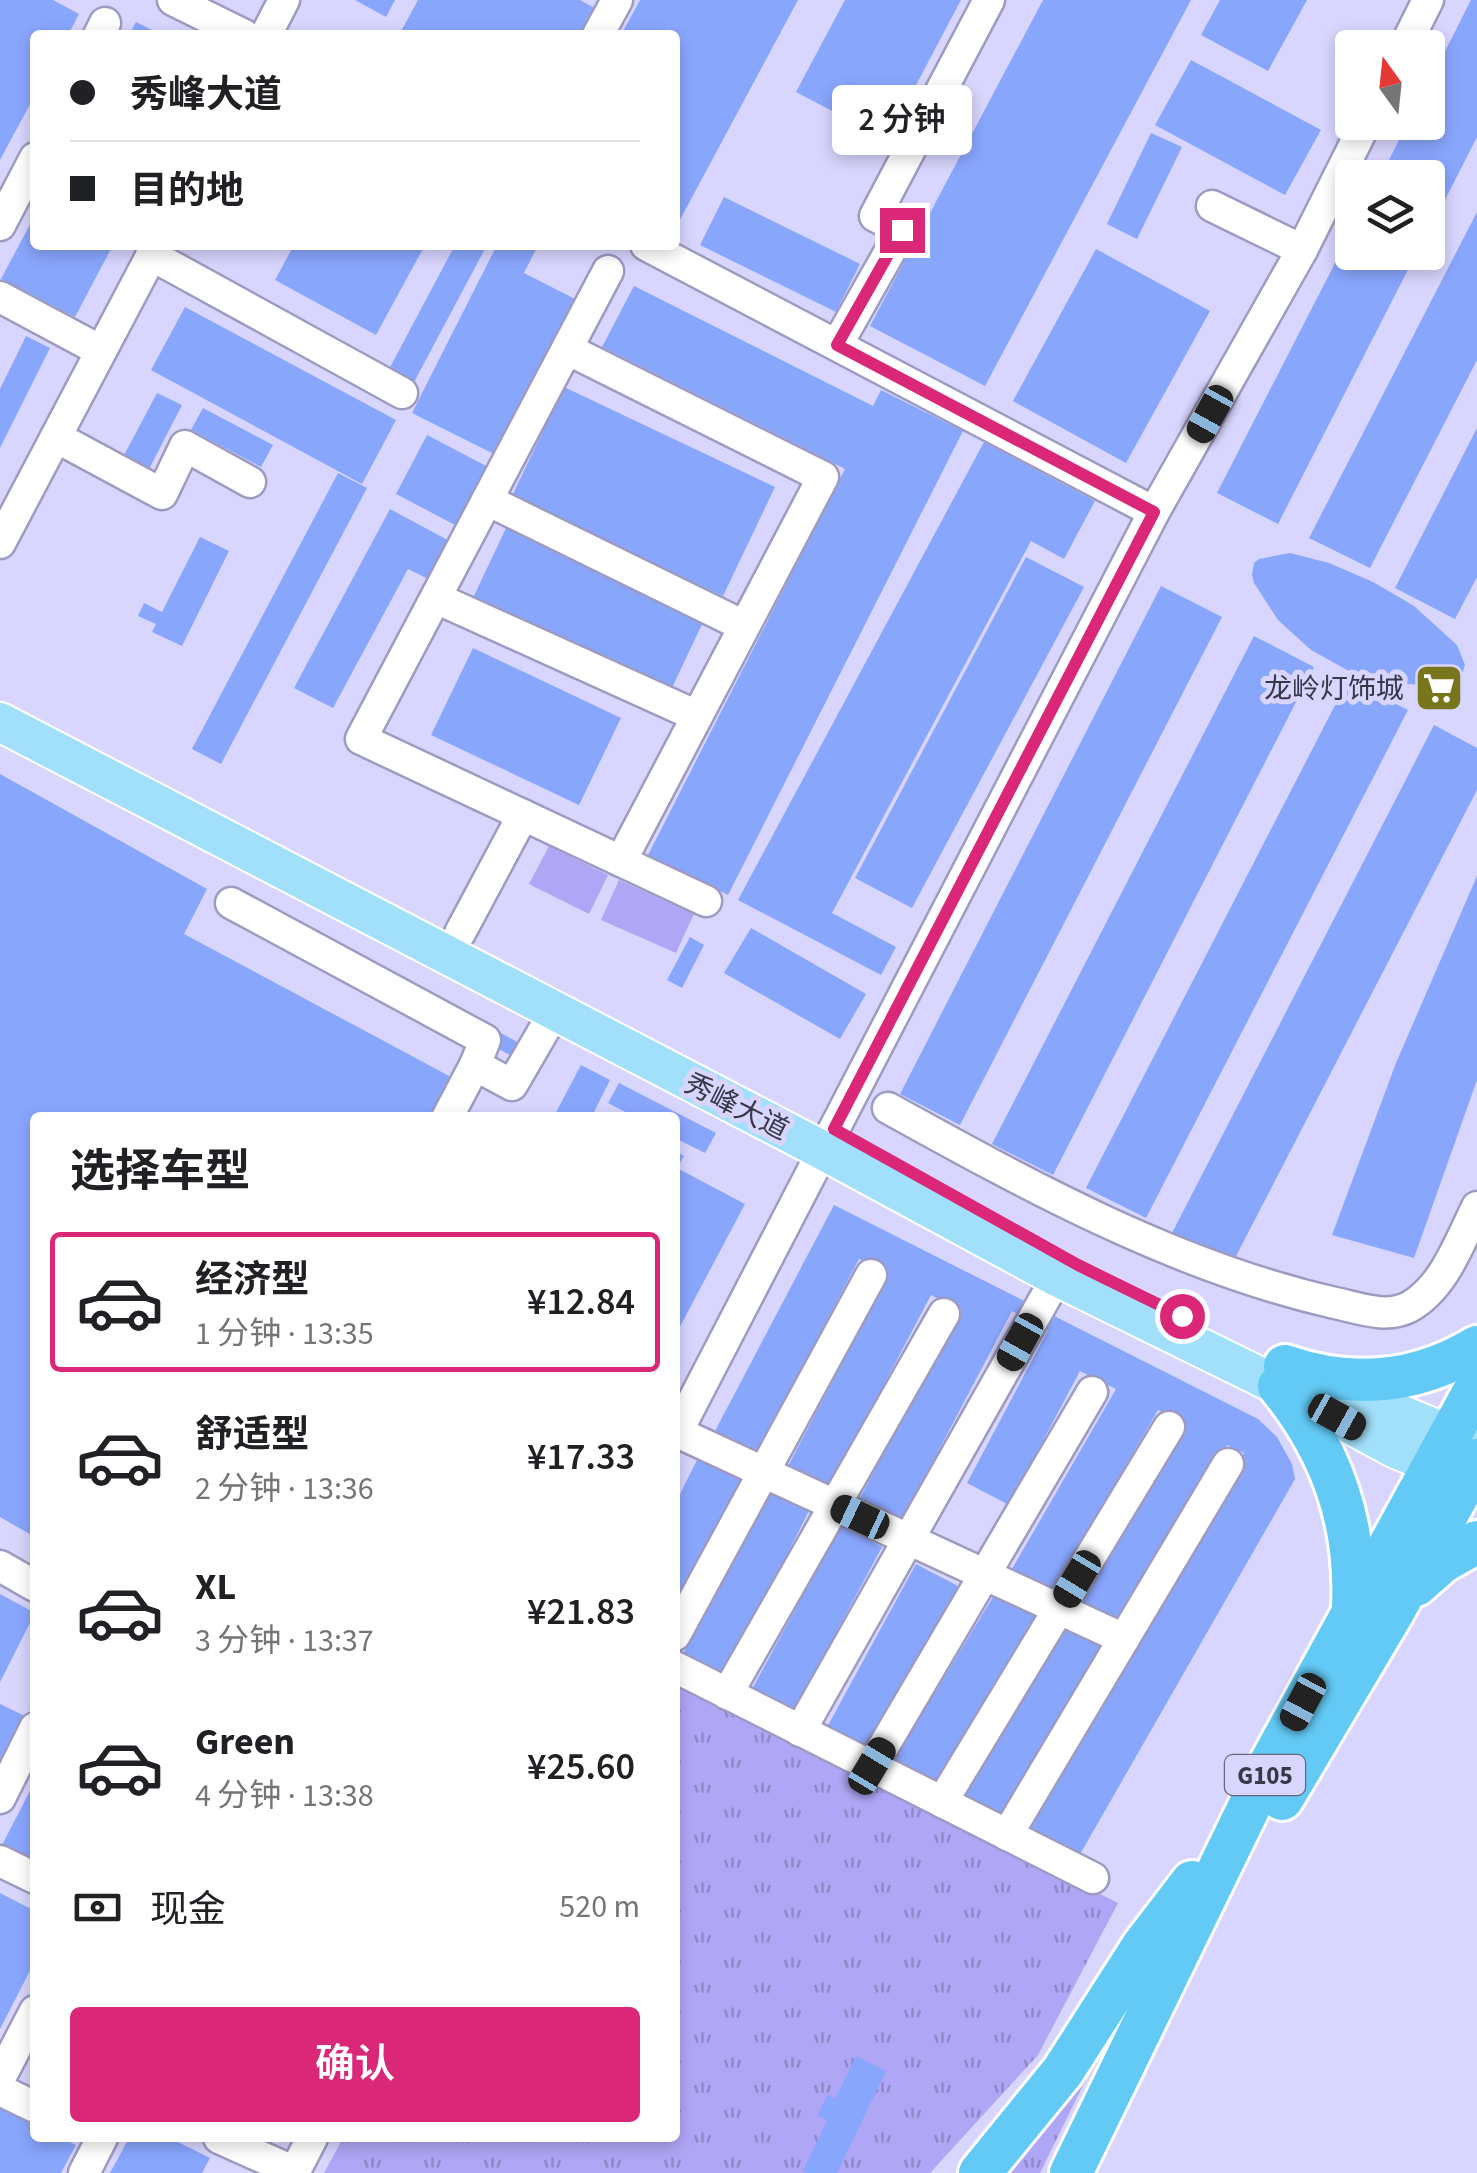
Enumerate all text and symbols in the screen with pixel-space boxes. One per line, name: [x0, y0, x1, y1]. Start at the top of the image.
north arrow: [1335, 30, 1445, 140]
map controls: [1335, 30, 1445, 270]
text: 秀峰大道: [130, 68, 282, 122]
callout: 2 分钟: [832, 85, 972, 155]
text: 2 分钟: [859, 97, 945, 143]
button: layers: [1335, 160, 1445, 270]
text: 目的地: [130, 164, 244, 218]
route end: [880, 208, 925, 253]
car: [1182, 380, 1238, 448]
supermarket icon: 龙岭灯饰城: [1413, 662, 1465, 714]
place label: 龙岭灯饰城: [1264, 669, 1404, 709]
street label: 秀峰大道: [678, 1064, 796, 1150]
text: 选择车型: [70, 1140, 250, 1204]
text: 经济型: [195, 1253, 309, 1307]
icon: car: [75, 1257, 165, 1347]
text: ¥12.84: [527, 1275, 635, 1329]
route start: [1160, 1294, 1205, 1339]
car: [992, 1308, 1048, 1376]
text: 1 分钟 · 13:35: [195, 1311, 374, 1357]
car: [1303, 1389, 1371, 1445]
text: 舒适型: [195, 1408, 309, 1462]
icon: car: [75, 1412, 165, 1502]
text: ¥17.33: [527, 1430, 635, 1484]
text: 2 分钟 · 13:36: [195, 1466, 374, 1512]
car: [826, 1491, 894, 1543]
car: [1049, 1546, 1105, 1612]
text: XL: [195, 1560, 236, 1614]
icon: car: [75, 1567, 165, 1657]
text: ¥21.83: [527, 1585, 635, 1639]
text: 3 分钟 · 13:37: [195, 1618, 374, 1664]
car: [1276, 1668, 1330, 1736]
text: Green: [195, 1715, 295, 1769]
icon: car: [75, 1722, 165, 1812]
car: [844, 1733, 900, 1799]
text: ¥25.60: [527, 1740, 635, 1794]
road number: G105: [1225, 1755, 1305, 1795]
text: 4 分钟 · 13:38: [195, 1773, 374, 1819]
icon: cash: [70, 1880, 125, 1935]
text: 现金: [150, 1883, 226, 1937]
text: 520 m: [559, 1884, 640, 1930]
button: 确认: [70, 2007, 640, 2122]

